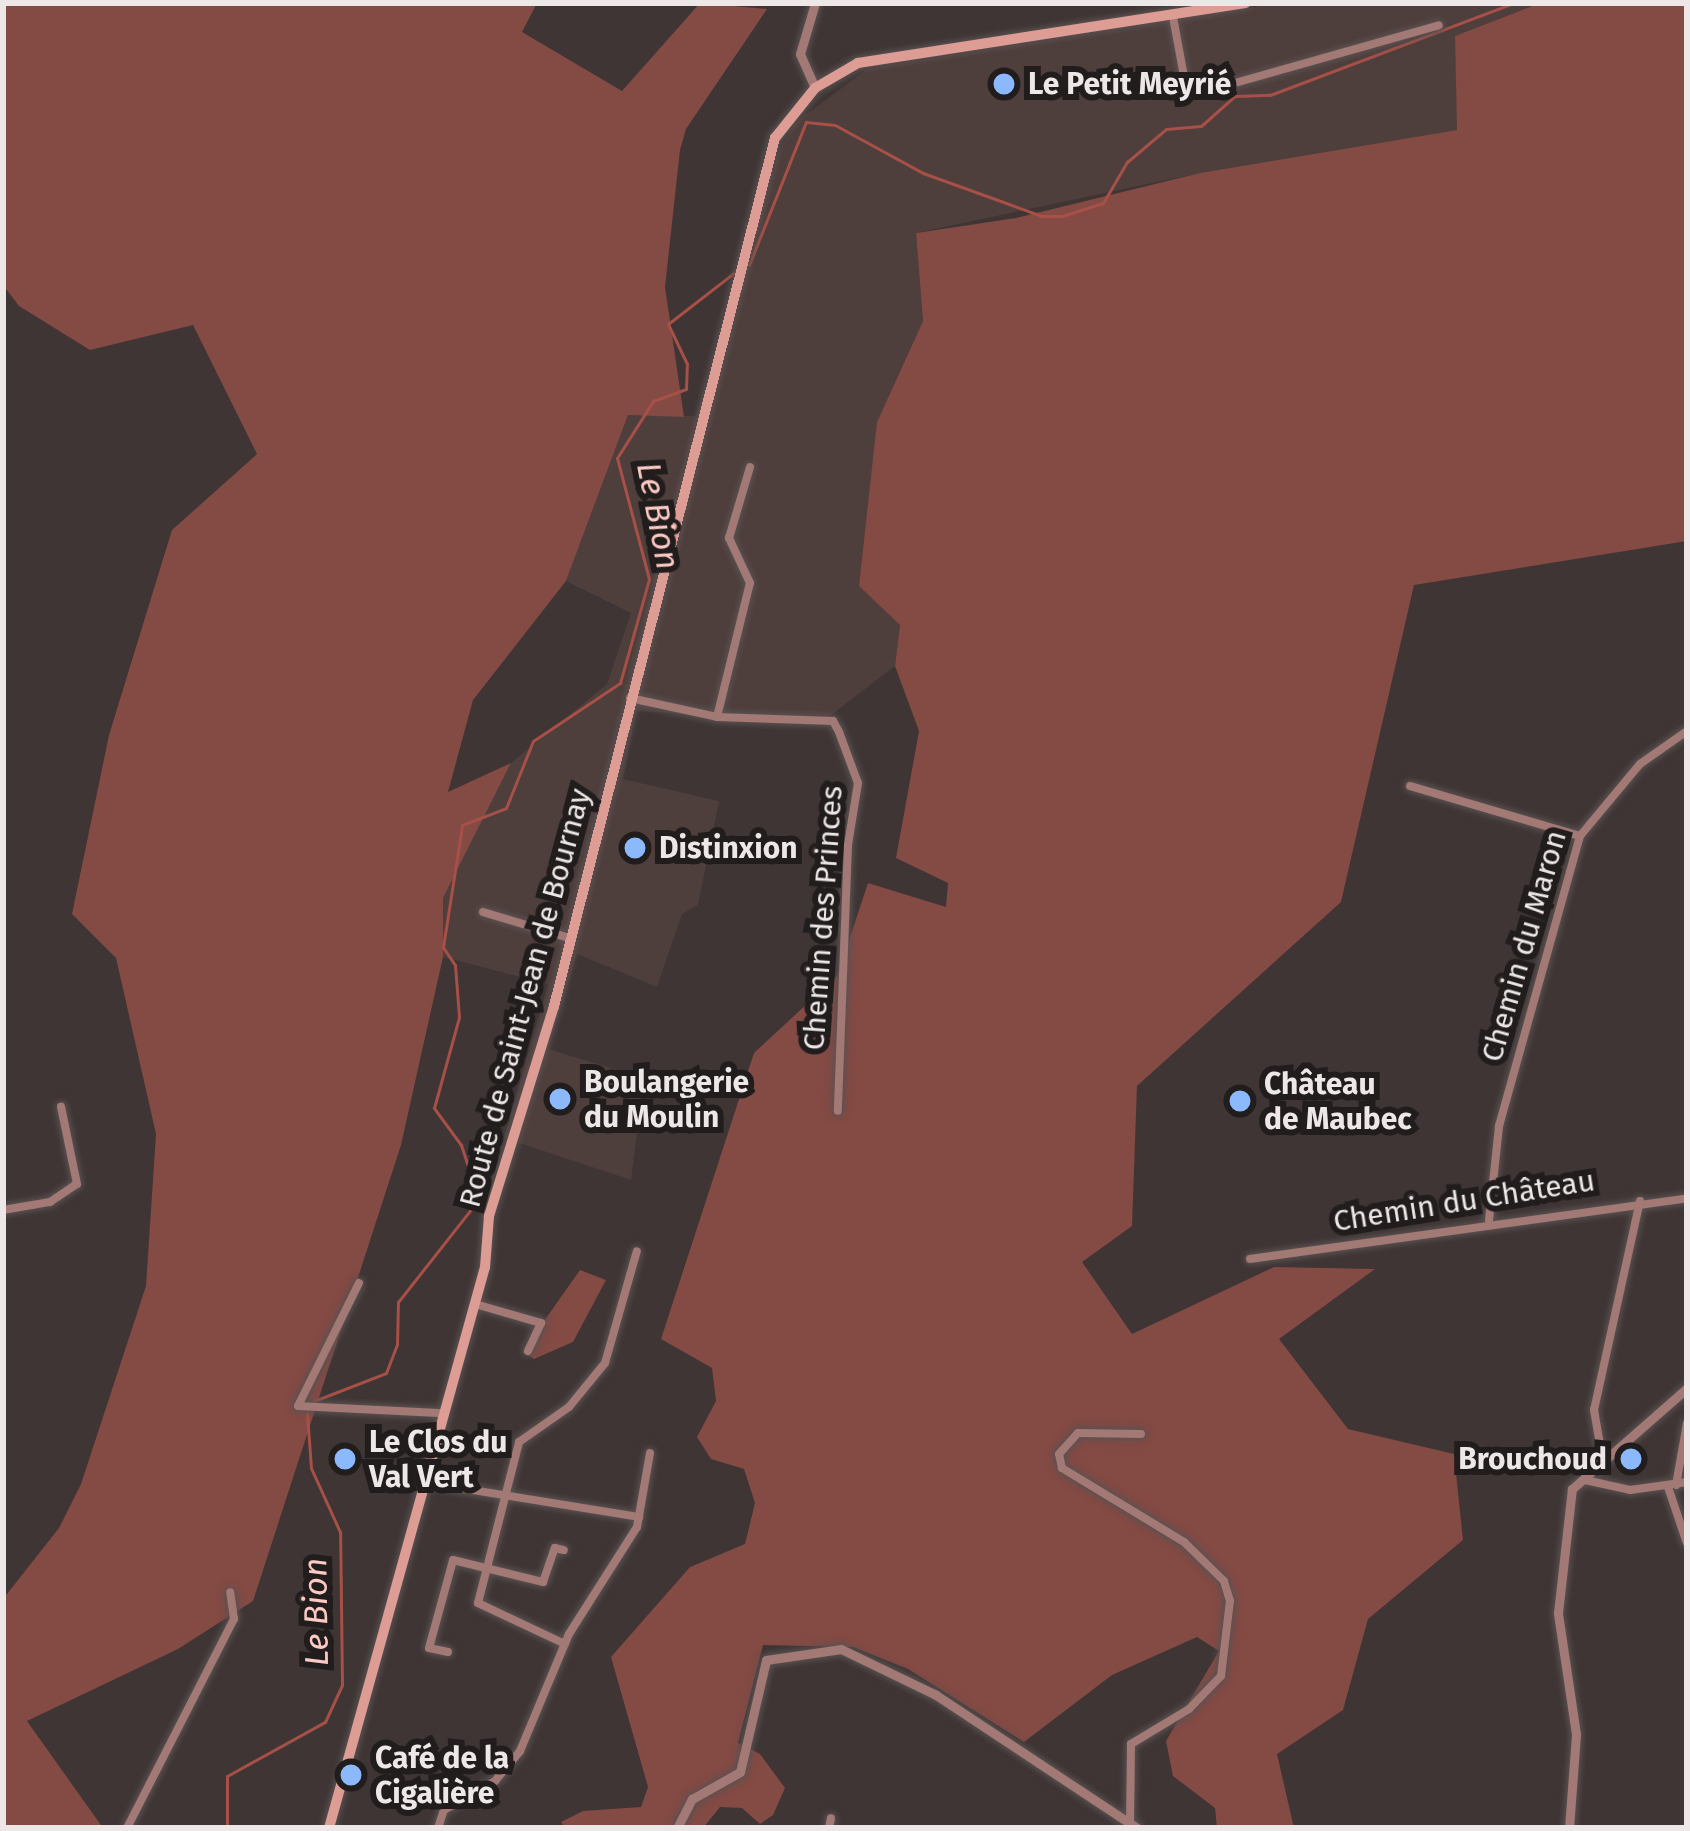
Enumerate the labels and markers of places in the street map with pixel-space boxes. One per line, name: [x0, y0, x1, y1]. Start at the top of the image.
place label: Le Petit Meyrié: [1028, 66, 1231, 102]
marker: Le Petit Meyrié: [991, 71, 1017, 97]
place label: Distinxion: [659, 830, 797, 866]
marker: Distinxion: [622, 835, 648, 861]
place label: Boulangerie du Moulin: [584, 1064, 749, 1134]
place label: Château de Maubec: [1264, 1066, 1412, 1136]
marker: Boulangerie du Moulin: [547, 1086, 573, 1112]
marker: Château de Maubec: [1227, 1088, 1253, 1114]
place label: Le Clos du Val Vert: [369, 1424, 507, 1494]
place label: Brouchoud: [1458, 1441, 1607, 1477]
marker: Le Clos du Val Vert: [332, 1446, 358, 1472]
marker: Brouchoud: [1618, 1446, 1644, 1472]
place label: Café de la Cigalière: [375, 1740, 509, 1810]
marker: Café de la Cigalière: [338, 1762, 364, 1788]

